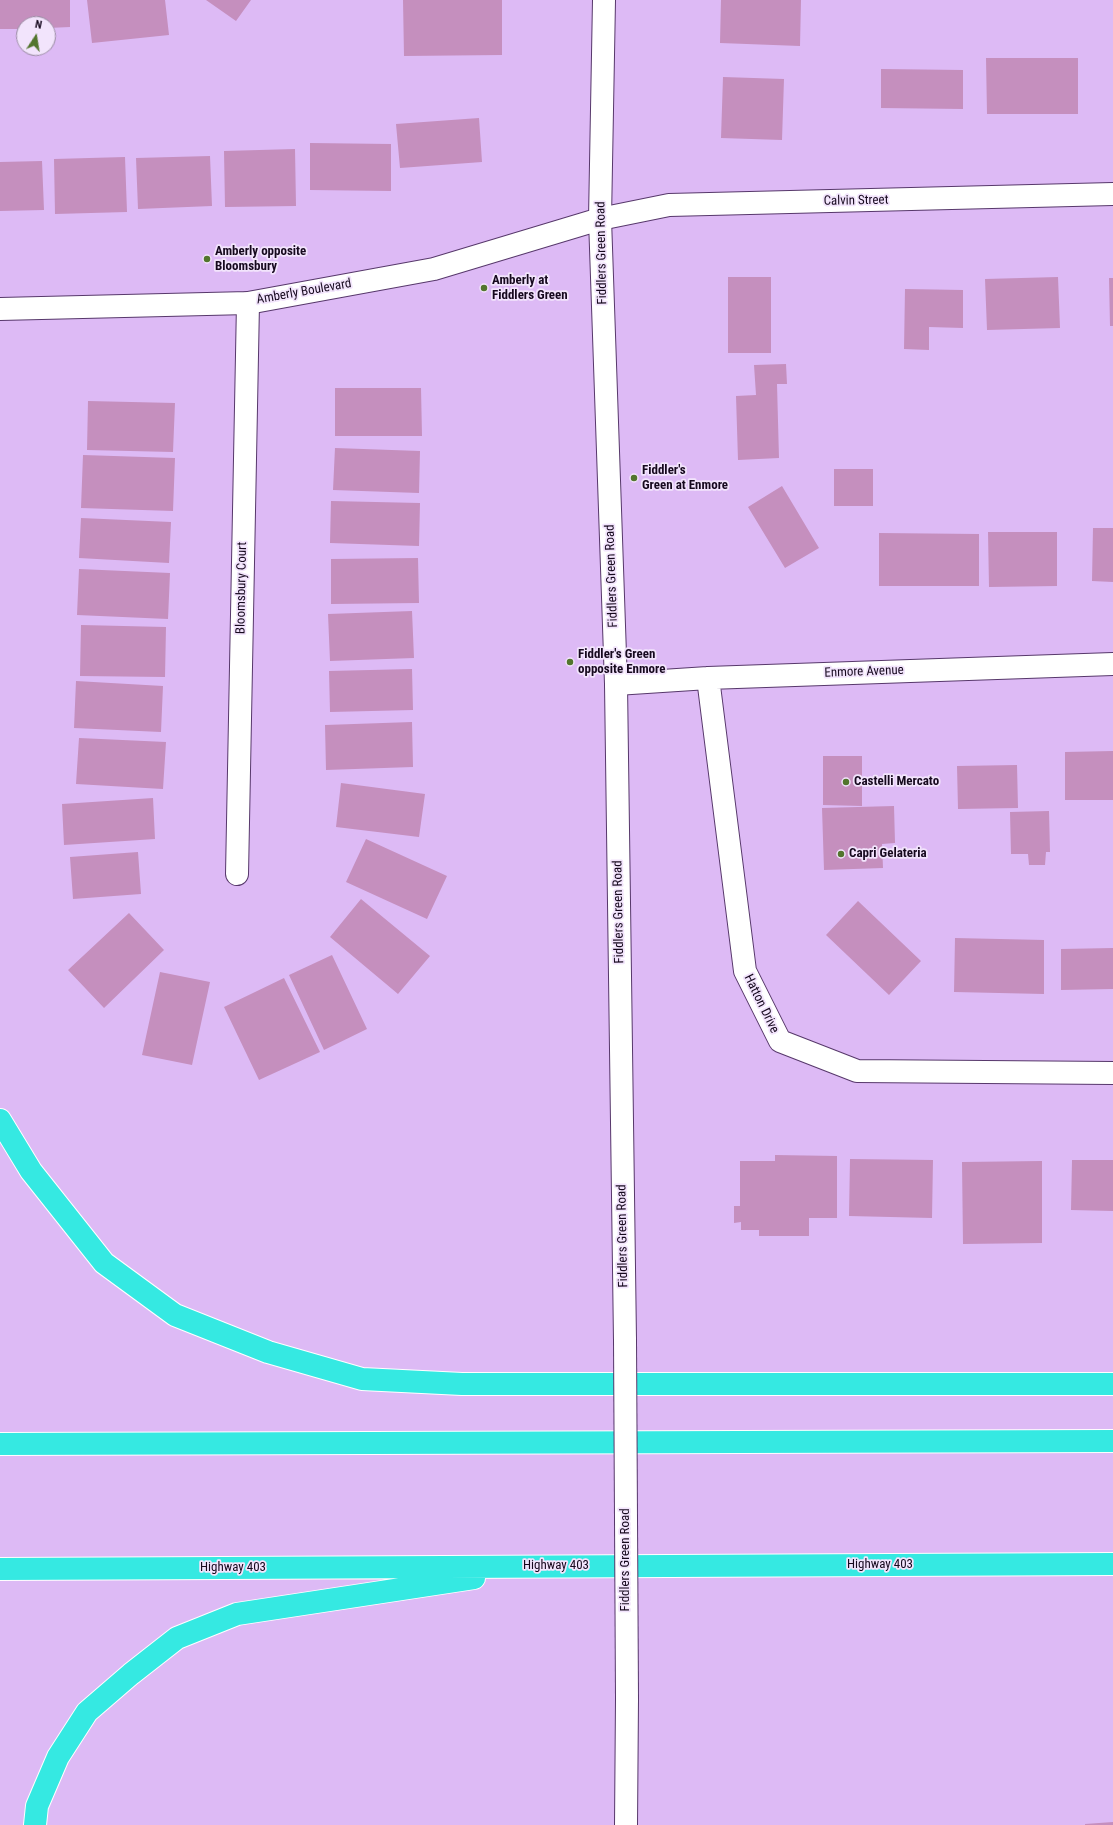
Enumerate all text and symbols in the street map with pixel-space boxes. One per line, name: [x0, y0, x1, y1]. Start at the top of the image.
north arrow: [16, 16, 56, 56]
text: N: [34, 18, 43, 32]
street label: Calvin Street: [823, 193, 889, 209]
street label: Fiddlers Green Road: [593, 201, 611, 305]
place label: Amberly opposite Bloomsbury: [215, 244, 306, 275]
marker: Amberly opposite Bloomsbury: [202, 254, 212, 264]
place label: Amberly at Fiddlers Green: [492, 273, 568, 304]
street label: Amberly Boulevard: [255, 276, 353, 308]
marker: Amberly at Fiddlers Green: [479, 283, 489, 293]
place label: Fiddler's Green at Enmore: [642, 463, 728, 494]
marker: Fiddler's Green at Enmore: [629, 473, 639, 483]
street label: Fiddlers Green Road: [602, 524, 622, 628]
street label: Bloomsbury Court: [233, 542, 251, 634]
place label: Fiddler's Green opposite Enmore: [578, 647, 665, 678]
marker: Fiddler's Green opposite Enmore: [565, 657, 575, 667]
street label: Enmore Avenue: [824, 663, 904, 681]
place label: Castelli Mercato: [854, 774, 939, 790]
marker: Castelli Mercato: [841, 777, 851, 787]
place label: Capri Gelateria: [849, 846, 927, 862]
marker: Capri Gelateria: [836, 849, 846, 859]
street label: Fiddlers Green Road: [610, 860, 628, 964]
street label: Hatton Drive: [740, 972, 782, 1036]
street label: Fiddlers Green Road: [614, 1184, 632, 1288]
street label: Fiddlers Green Road: [618, 1508, 634, 1612]
street label: Highway 403: [847, 1557, 913, 1573]
street label: Highway 403: [523, 1558, 589, 1574]
street label: Highway 403: [200, 1560, 266, 1576]

